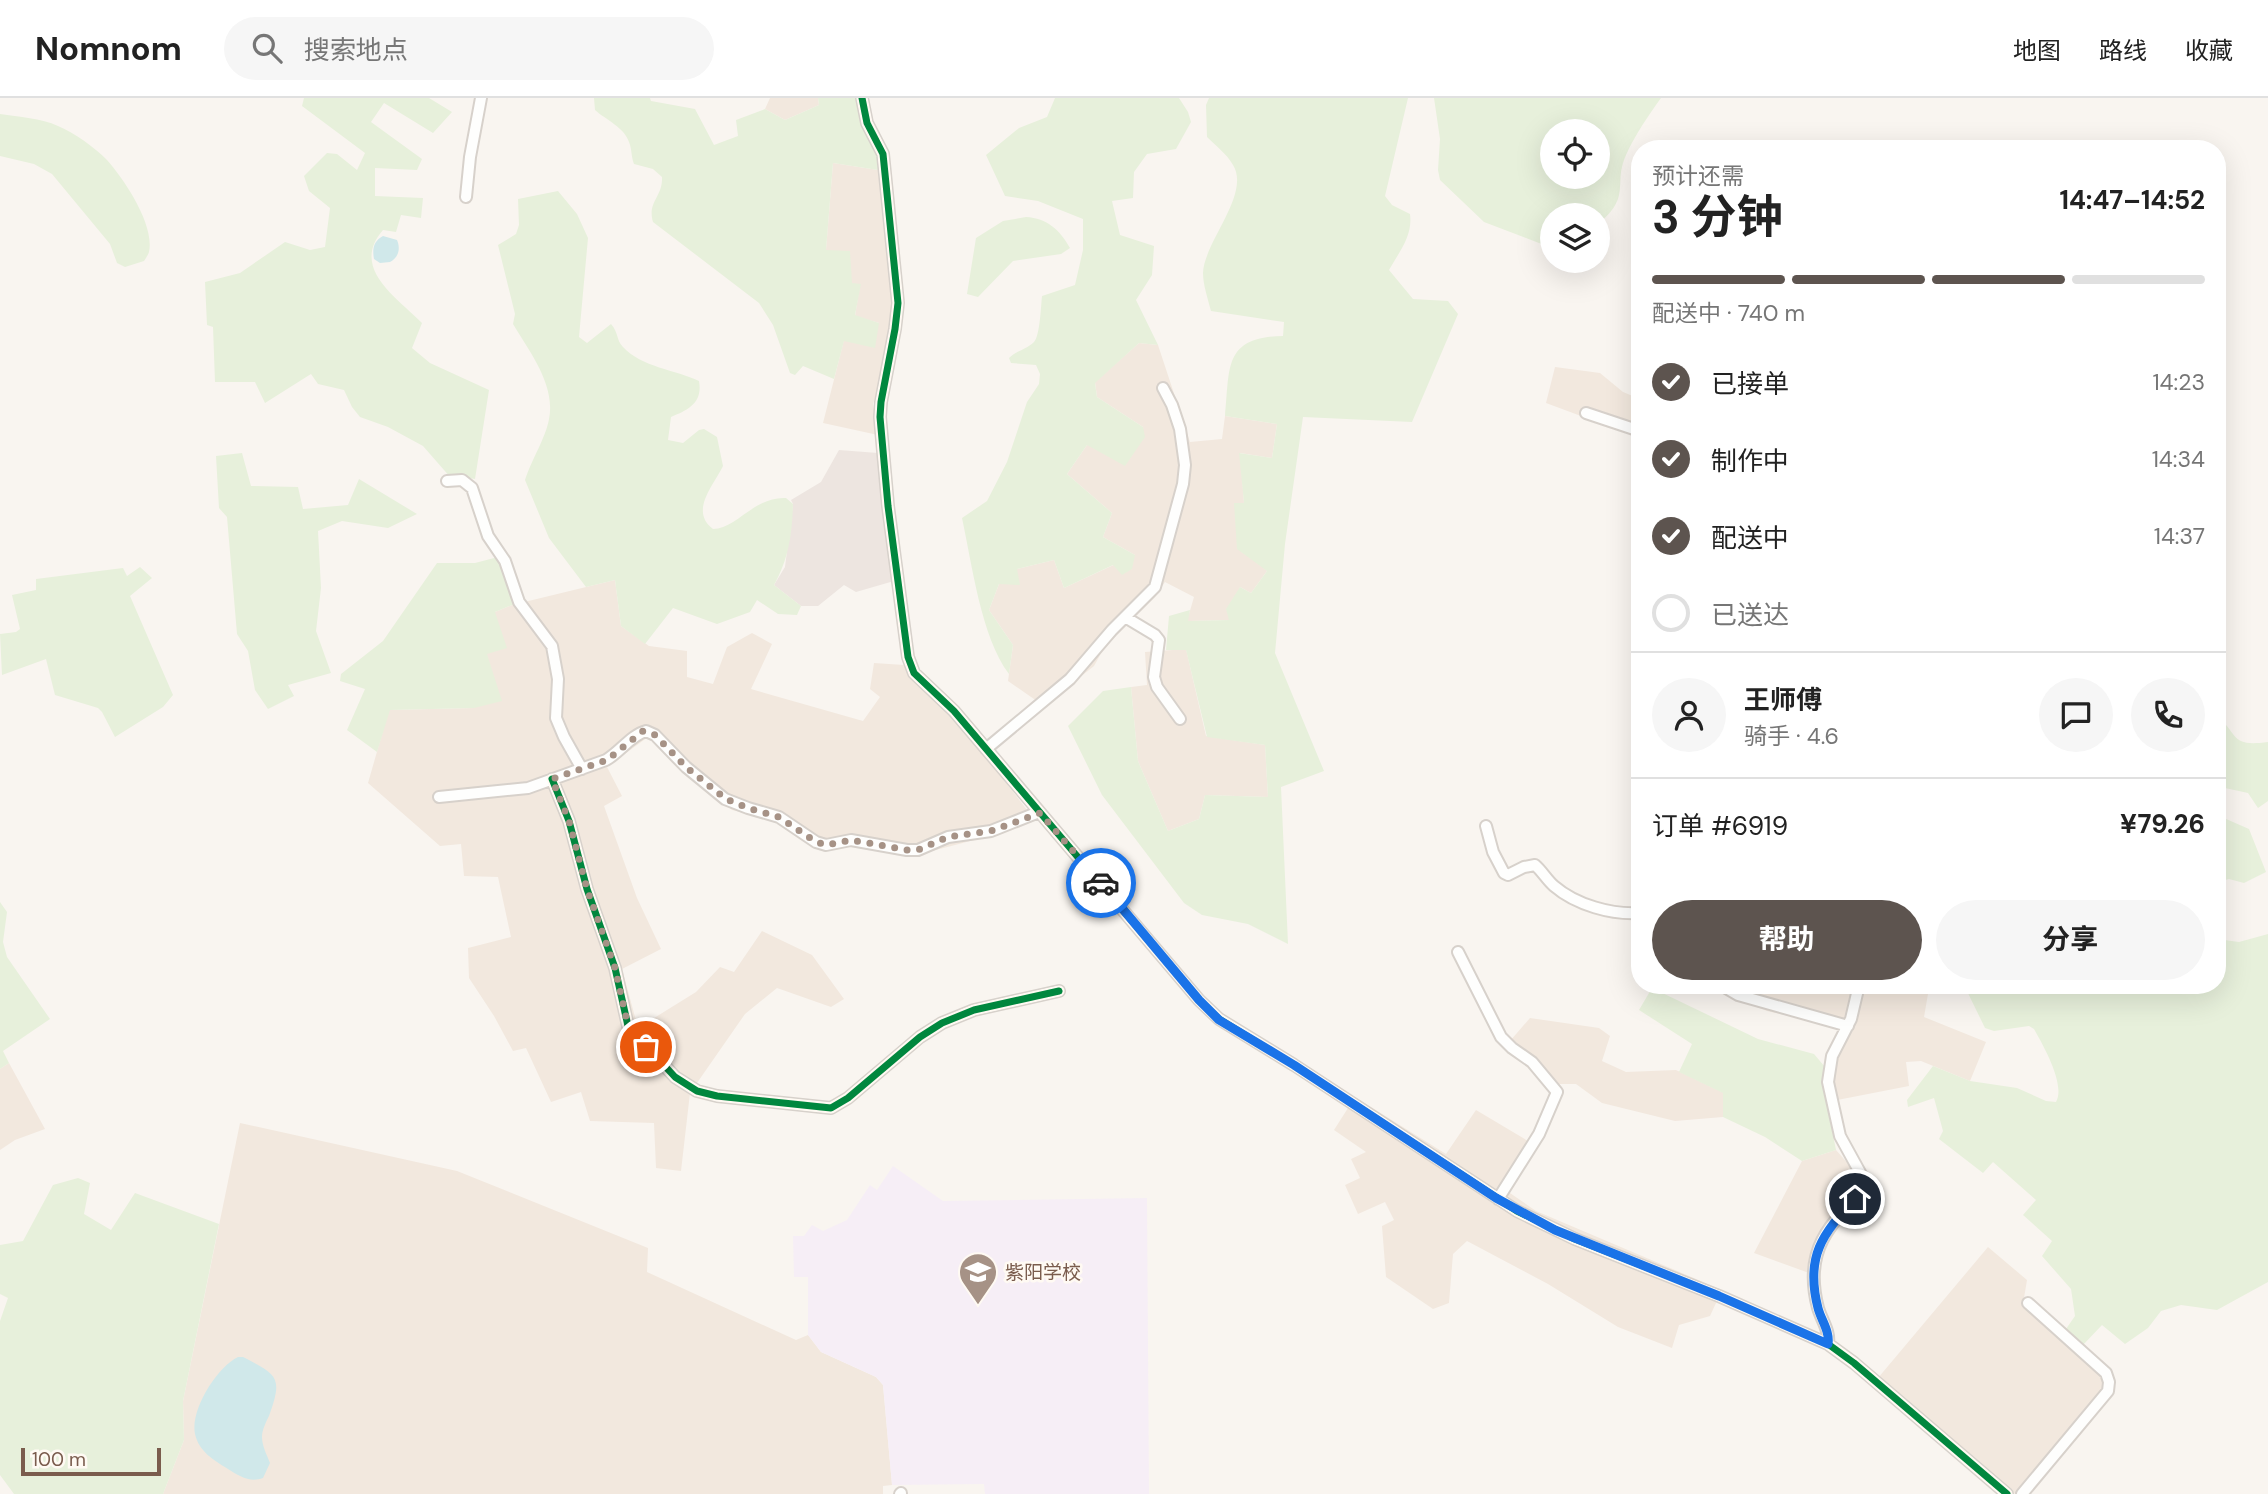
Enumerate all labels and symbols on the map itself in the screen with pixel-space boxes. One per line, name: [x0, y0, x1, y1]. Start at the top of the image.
courier: [1066, 848, 1136, 918]
pin: [616, 1017, 676, 1077]
pin: [1825, 1169, 1885, 1229]
school or university icon: 紫阳学校: [957, 1251, 999, 1306]
place label: 紫阳学校: [1005, 1260, 1081, 1285]
scale bar: [21, 1445, 161, 1477]

